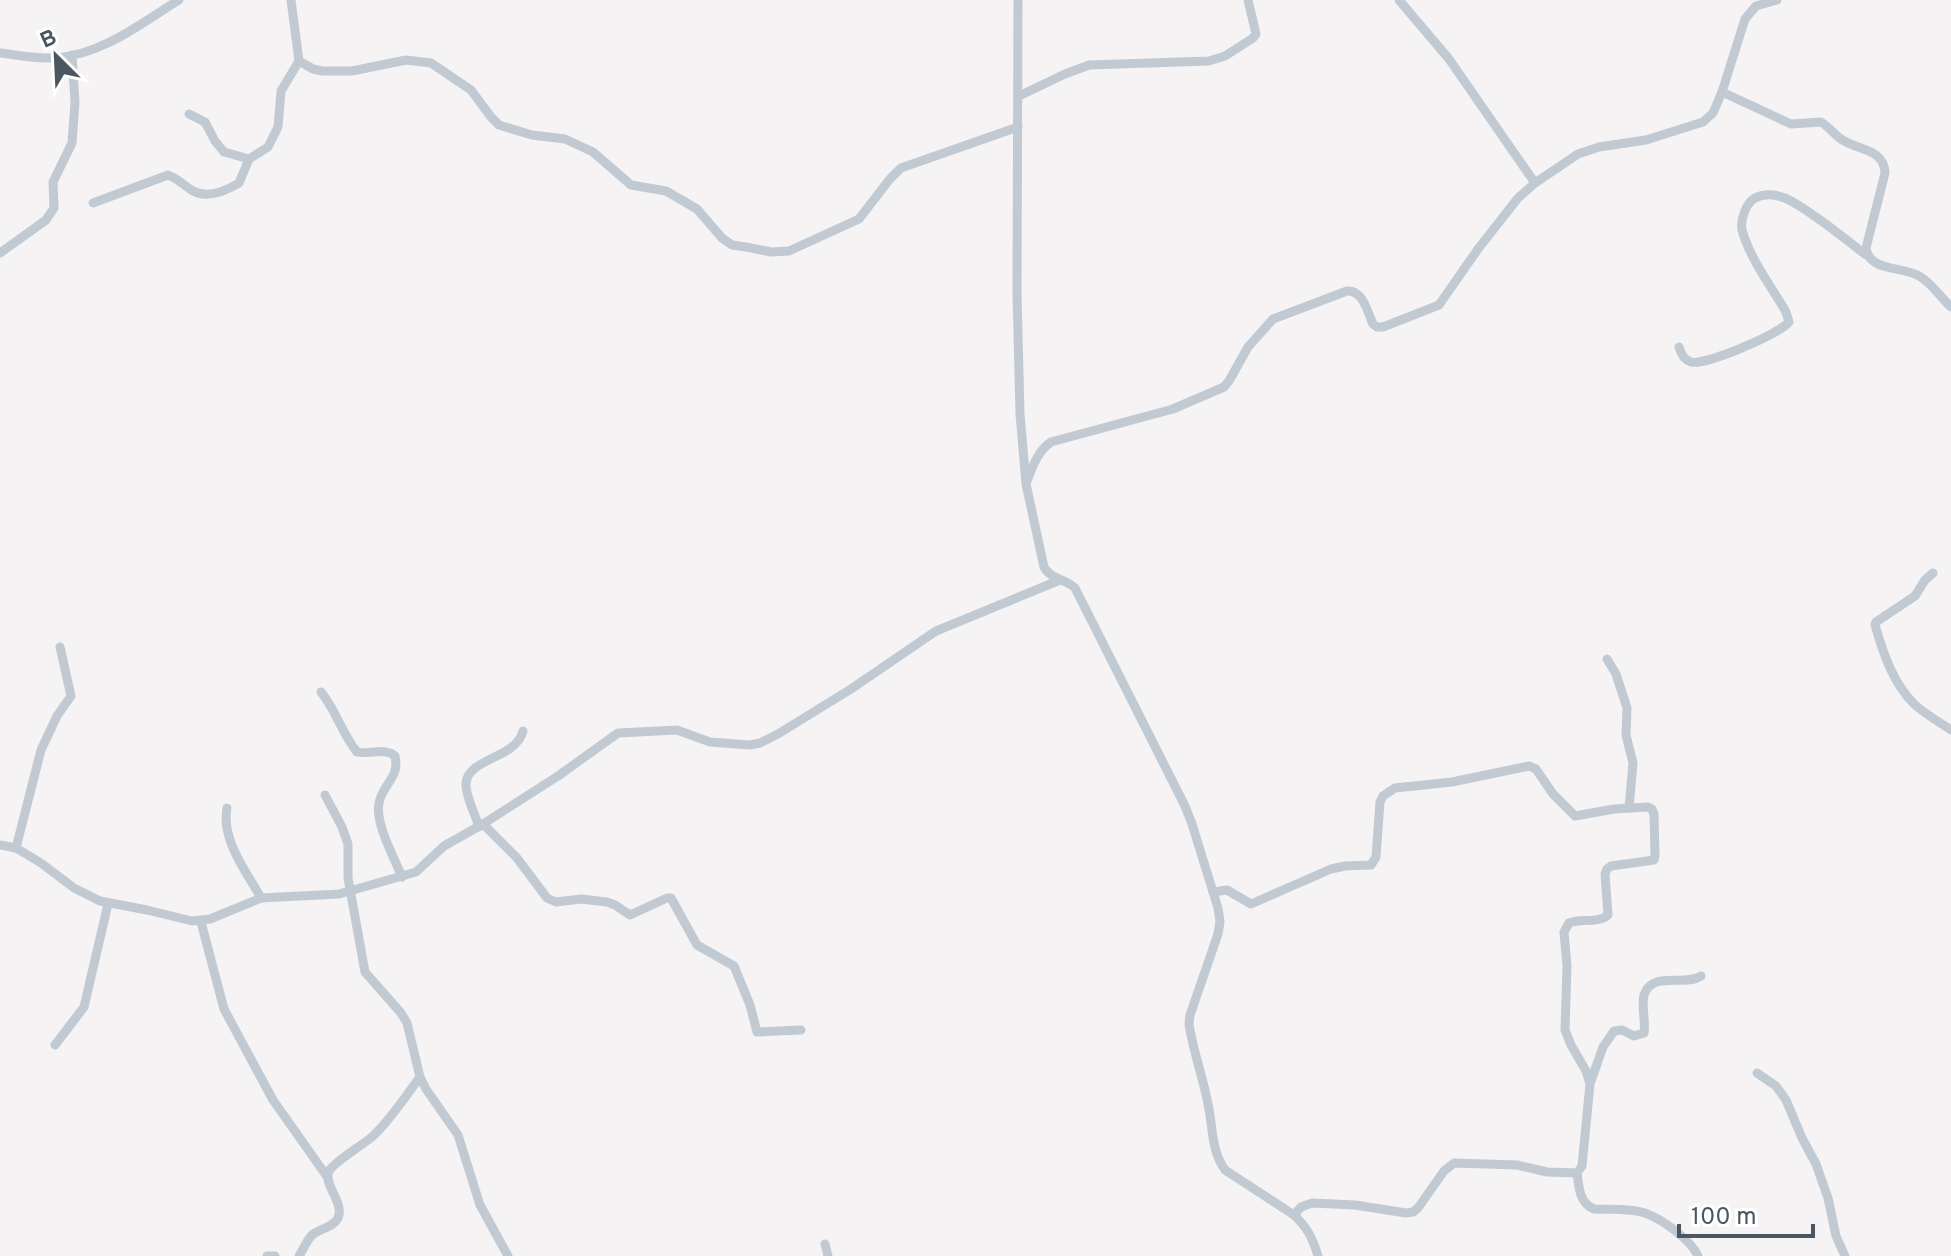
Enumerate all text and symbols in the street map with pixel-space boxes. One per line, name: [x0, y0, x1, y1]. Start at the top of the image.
north arrow: [16, 16, 96, 96]
text: B: [36, 25, 61, 55]
scale bar: [1679, 1188, 1813, 1238]
text: 100 m: [1691, 1203, 1757, 1233]

